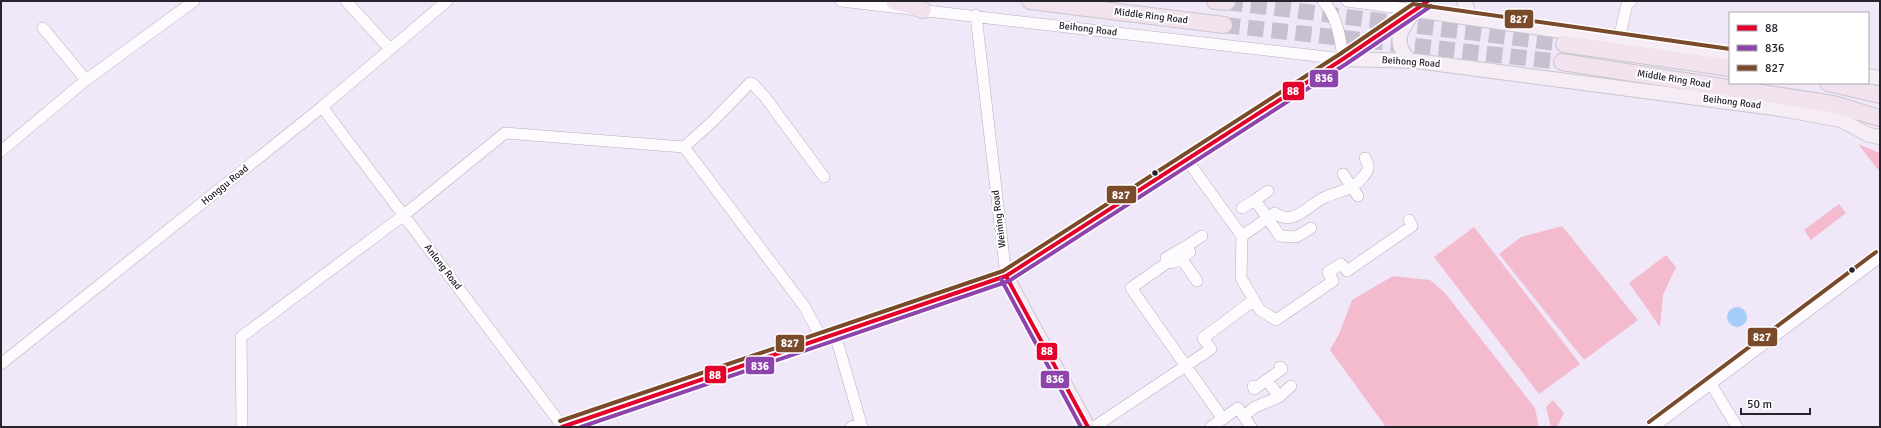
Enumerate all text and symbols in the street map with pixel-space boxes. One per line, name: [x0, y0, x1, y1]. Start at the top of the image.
street label: Middle Ring Road: [1113, 6, 1189, 26]
line badge: 827: [1504, 9, 1534, 29]
legend: [1729, 12, 1869, 84]
text: 827: [1510, 13, 1528, 26]
street label: Beihong Road: [1058, 19, 1118, 39]
text: 88: [1765, 21, 1778, 36]
text: 836: [1765, 41, 1784, 56]
street label: Beihong Road: [1381, 54, 1441, 70]
text: 827: [1765, 61, 1784, 76]
street label: Middle Ring Road: [1636, 67, 1712, 91]
line badge: 836: [1309, 69, 1339, 88]
text: 836: [1315, 72, 1333, 85]
line badge: 88: [1282, 81, 1305, 101]
text: 88: [1287, 85, 1299, 98]
street label: Beihong Road: [1702, 92, 1762, 112]
street label: Honggu Road: [199, 162, 251, 208]
unlabelled marker: [1150, 168, 1160, 178]
line badge: 827: [1106, 185, 1137, 204]
street label: Weining Road: [989, 189, 1009, 249]
text: 827: [1112, 189, 1130, 202]
street label: Anlong Road: [422, 242, 464, 292]
unlabelled marker: [1847, 265, 1857, 275]
line badge: 827: [1747, 327, 1778, 347]
text: 827: [1753, 331, 1771, 344]
line badge: 827: [775, 334, 805, 353]
text: 827: [781, 337, 799, 350]
line badge: 88: [1036, 342, 1058, 361]
text: 88: [1041, 345, 1053, 358]
line badge: 836: [745, 356, 775, 375]
text: 836: [751, 360, 769, 373]
line badge: 88: [704, 365, 727, 384]
text: 88: [709, 369, 721, 382]
line badge: 836: [1040, 370, 1070, 389]
text: 836: [1046, 373, 1064, 386]
scale bar: [1741, 390, 1810, 416]
text: 50 m: [1747, 397, 1772, 412]

